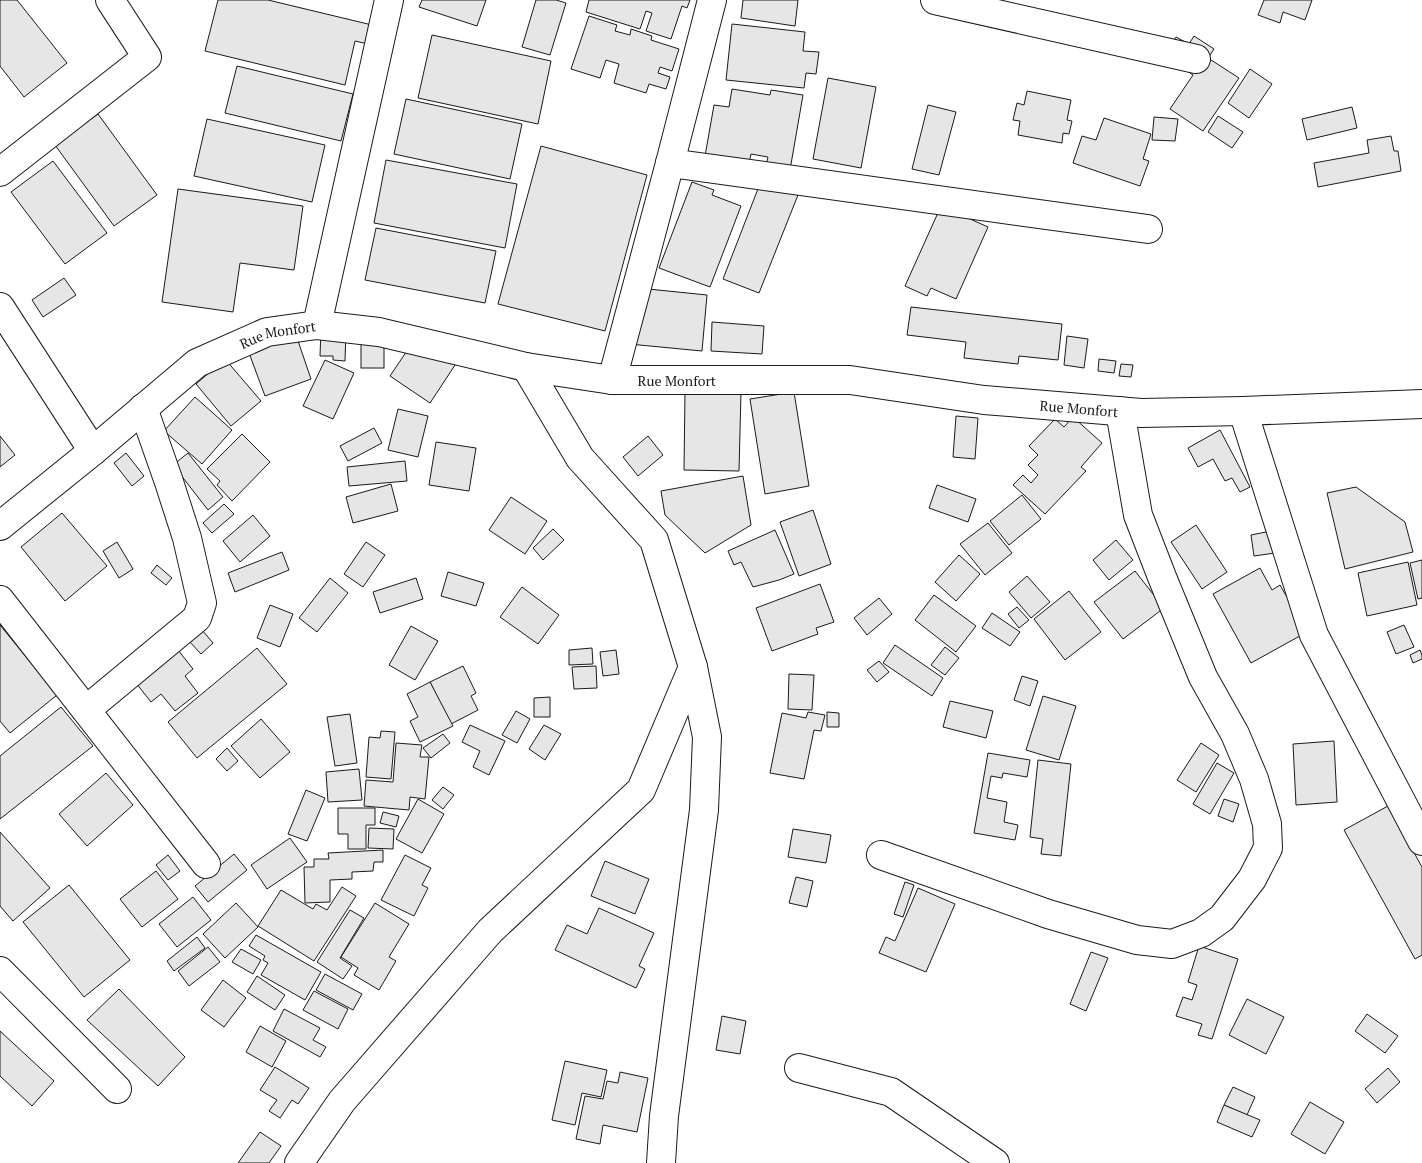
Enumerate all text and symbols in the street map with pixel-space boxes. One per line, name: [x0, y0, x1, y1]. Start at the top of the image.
street label: Rue Monfort: [236, 316, 318, 353]
street label: Rue Monfort: [638, 371, 717, 390]
street label: Rue Monfort: [1039, 395, 1120, 421]

